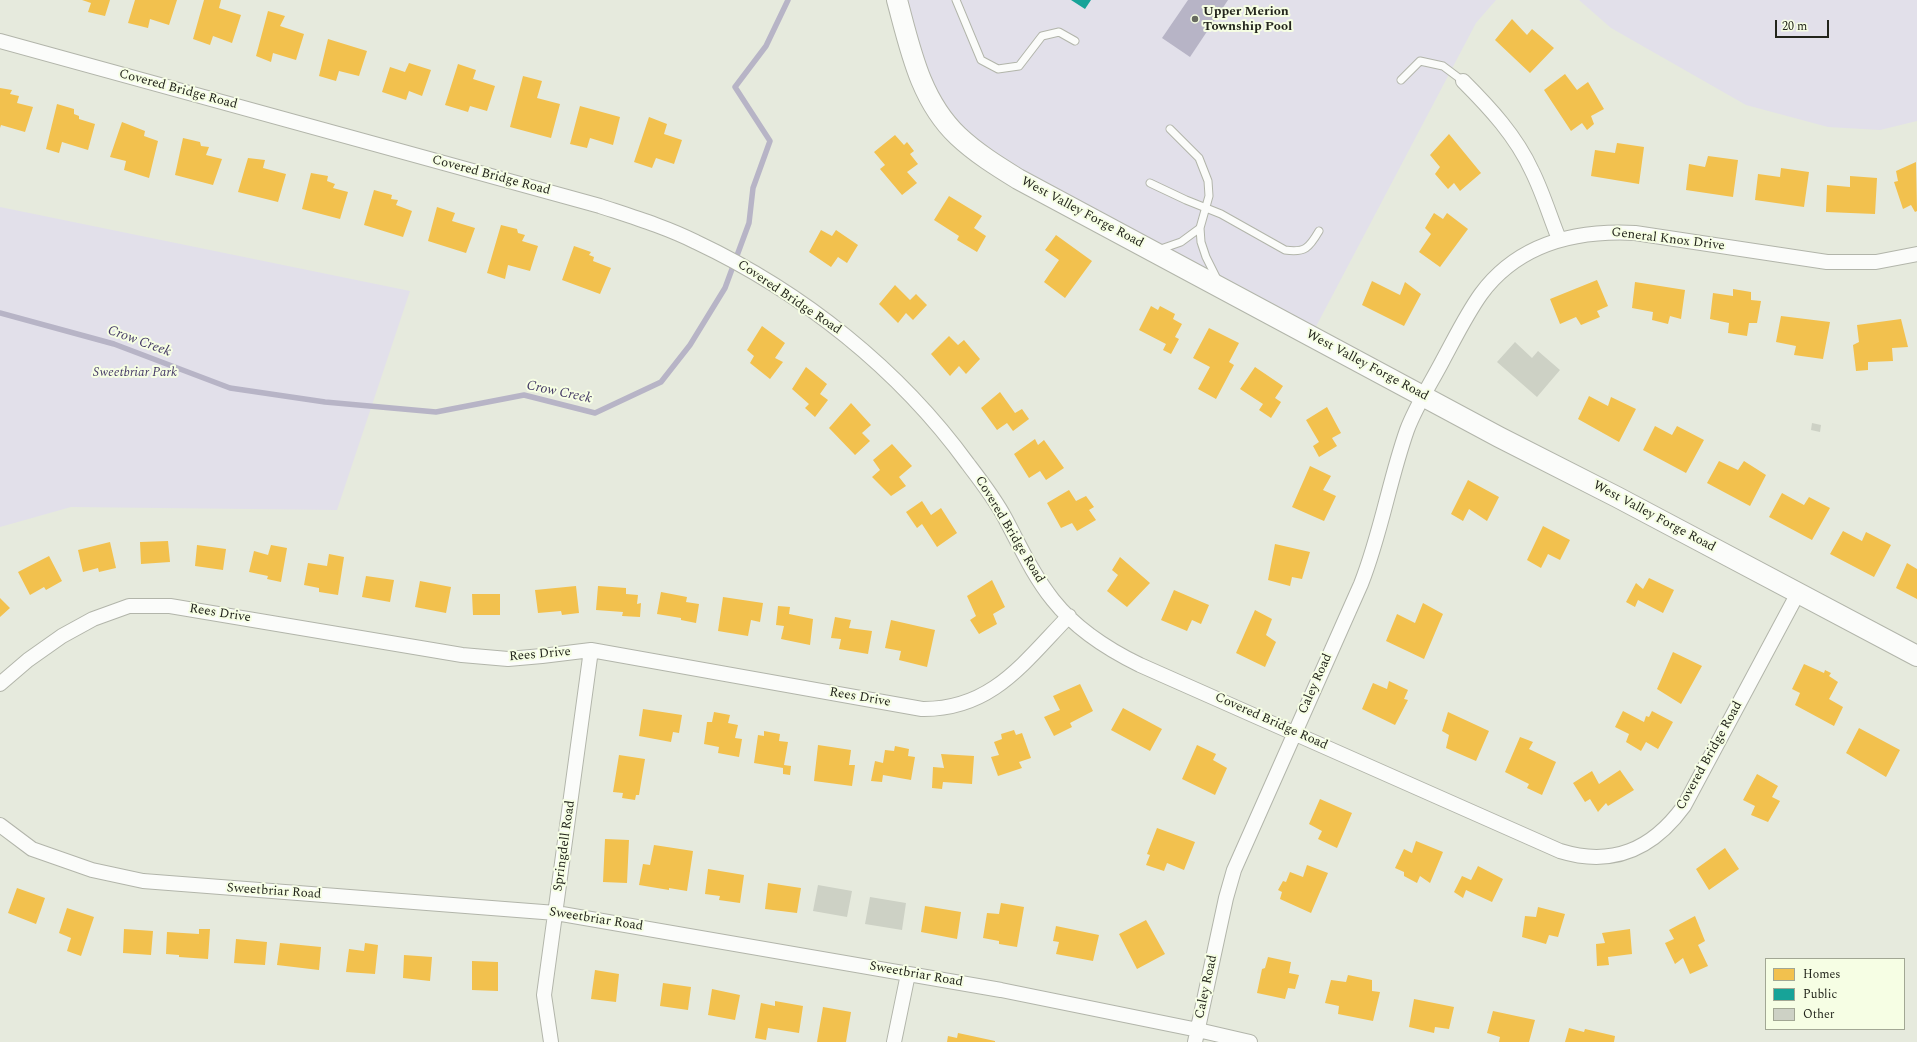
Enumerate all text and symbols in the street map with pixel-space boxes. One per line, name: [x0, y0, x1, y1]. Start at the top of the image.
place label: Upper Merion Township Pool: [1203, 4, 1292, 35]
scale bar: [1777, 12, 1831, 38]
marker: Upper Merion Township Pool: [1190, 14, 1200, 24]
text: 20 m: [1782, 17, 1807, 36]
street label: Covered Bridge Road: [117, 67, 239, 113]
street label: Covered Bridge Road: [430, 153, 552, 199]
street label: West Valley Forge Road: [1018, 174, 1146, 252]
street label: General Knox Drive: [1610, 225, 1726, 255]
street label: Covered Bridge Road: [734, 257, 844, 339]
water label: Crow Creek: [105, 323, 173, 361]
street label: West Valley Forge Road: [1303, 327, 1431, 405]
park label: Sweetbriar Park: [93, 365, 177, 381]
water label: Crow Creek: [525, 378, 593, 408]
street label: Covered Bridge Road: [971, 474, 1047, 586]
street label: West Valley Forge Road: [1590, 478, 1718, 556]
street label: Rees Drive: [188, 601, 252, 627]
street label: Rees Drive: [508, 645, 572, 665]
street label: Caley Road: [1296, 651, 1336, 717]
street label: Rees Drive: [828, 685, 892, 711]
street label: Covered Bridge Road: [1212, 690, 1330, 754]
street label: Covered Bridge Road: [1674, 699, 1746, 813]
street label: Springdell Road: [551, 799, 579, 893]
street label: Sweetbriar Road: [226, 881, 322, 903]
street label: Sweetbriar Road: [548, 905, 644, 935]
street label: Caley Road: [1193, 954, 1221, 1020]
legend: [1765, 958, 1905, 1030]
street label: Sweetbriar Road: [868, 959, 964, 991]
text: Homes: [1803, 965, 1841, 984]
text: Public: [1803, 985, 1837, 1004]
text: Other: [1803, 1005, 1835, 1024]

